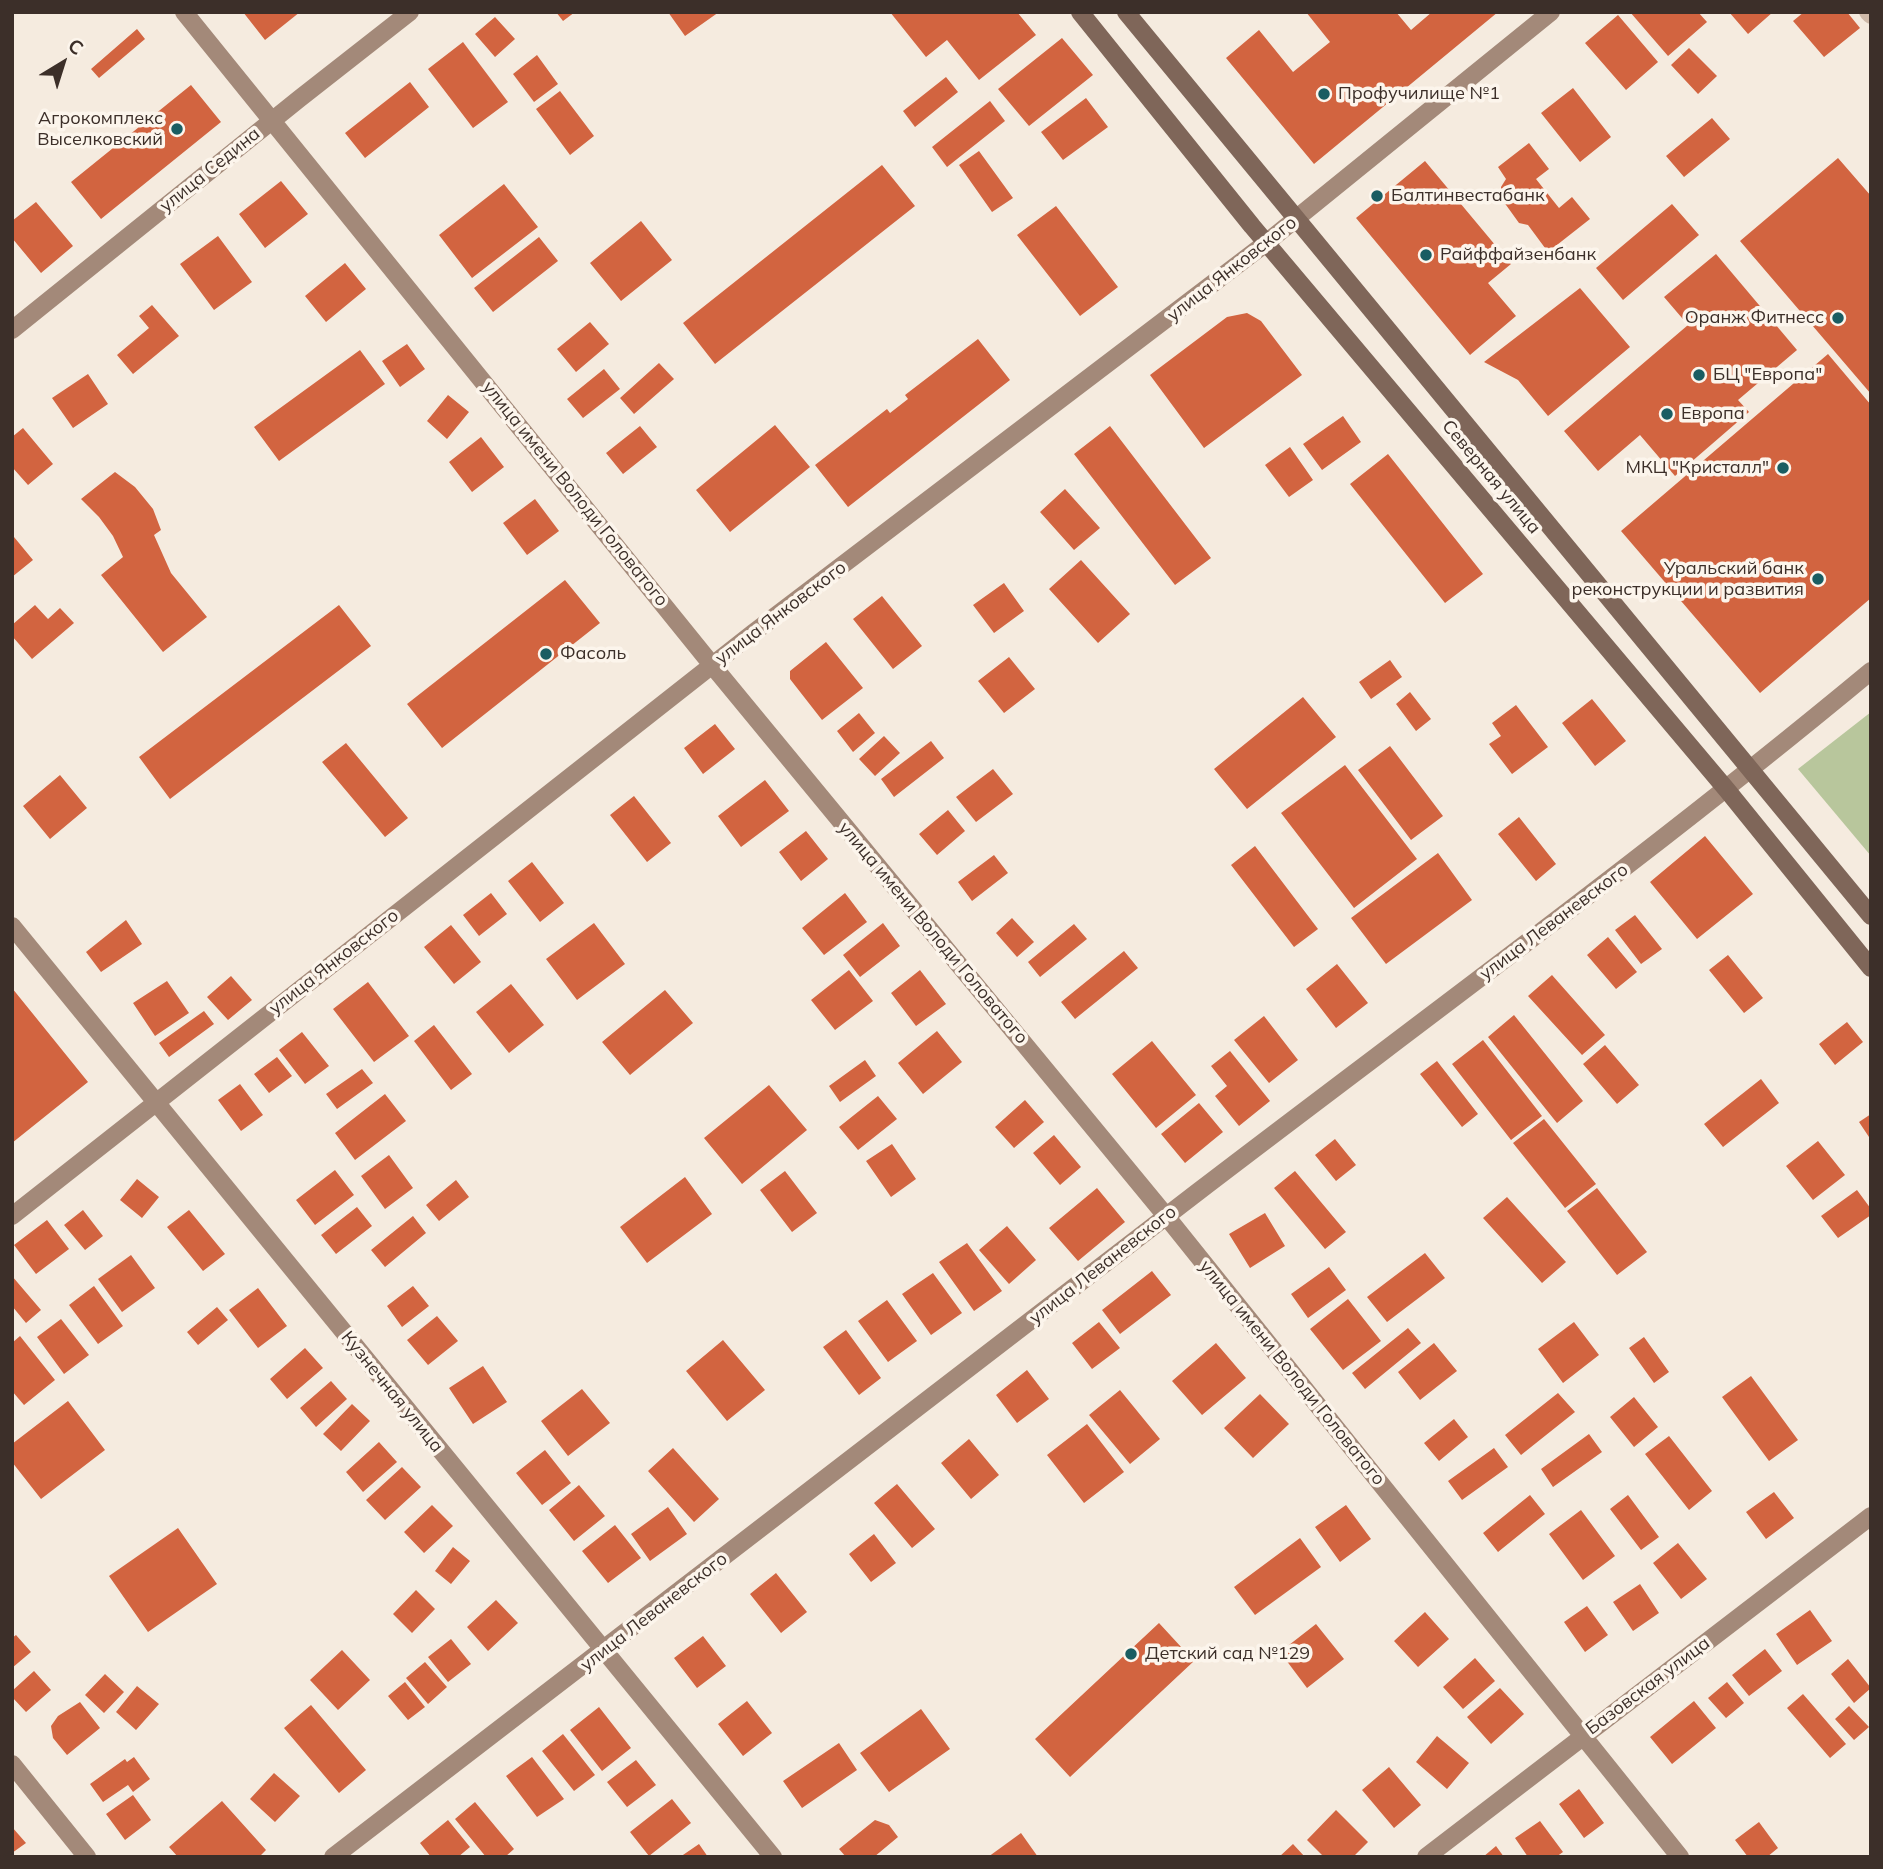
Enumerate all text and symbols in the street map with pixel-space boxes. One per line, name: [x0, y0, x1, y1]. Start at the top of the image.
north arrow: [28, 28, 98, 98]
text: С: [63, 33, 88, 60]
place label: Профучилище №1: [1338, 83, 1500, 105]
marker: Профучилище №1: [1316, 86, 1332, 102]
place label: Агрокомплекс Выселковский: [37, 108, 163, 150]
marker: Агрокомплекс Выселковский: [169, 121, 185, 137]
street label: улица Седина: [156, 123, 264, 217]
place label: Балтинвестабанк: [1391, 185, 1545, 207]
marker: Балтинвестабанк: [1369, 188, 1385, 204]
street label: улица Янковского: [1163, 212, 1301, 326]
place label: Райффайзенбанк: [1440, 244, 1596, 266]
marker: Райффайзенбанк: [1418, 247, 1434, 263]
place label: Оранж Фитнесс: [1685, 307, 1824, 329]
marker: Оранж Фитнесс: [1830, 310, 1846, 326]
place label: БЦ "Европа": [1713, 364, 1822, 386]
marker: БЦ "Европа": [1691, 367, 1707, 383]
street label: улица имени Володи Головатого: [477, 377, 673, 611]
place label: Европа: [1681, 403, 1745, 425]
marker: Европа: [1659, 406, 1675, 422]
street label: Северная улица: [1437, 416, 1545, 538]
place label: МКЦ "Кристалл": [1626, 457, 1769, 479]
marker: МКЦ "Кристалл": [1775, 460, 1791, 476]
street label: улица Янковского: [711, 557, 851, 669]
place label: Уральский банк реконструкции и развития: [1571, 558, 1804, 600]
marker: Уральский банк реконструкции и развития: [1810, 571, 1826, 587]
place label: Фасоль: [560, 643, 626, 665]
marker: Фасоль: [538, 646, 554, 662]
street label: улица имени Володи Головатого: [834, 818, 1032, 1048]
street label: улица Леваневского: [1475, 859, 1633, 985]
street label: улица Янковского: [265, 905, 403, 1019]
street label: улица Леваневского: [1025, 1201, 1181, 1329]
street label: улица имени Володи Головатого: [1194, 1256, 1390, 1490]
street label: Кузнечная улица: [336, 1327, 448, 1457]
street label: улица Леваневского: [576, 1548, 732, 1676]
street label: Базовская улица: [1582, 1632, 1714, 1740]
place label: Детский сад №129: [1145, 1643, 1310, 1665]
marker: Детский сад №129: [1123, 1646, 1139, 1662]

